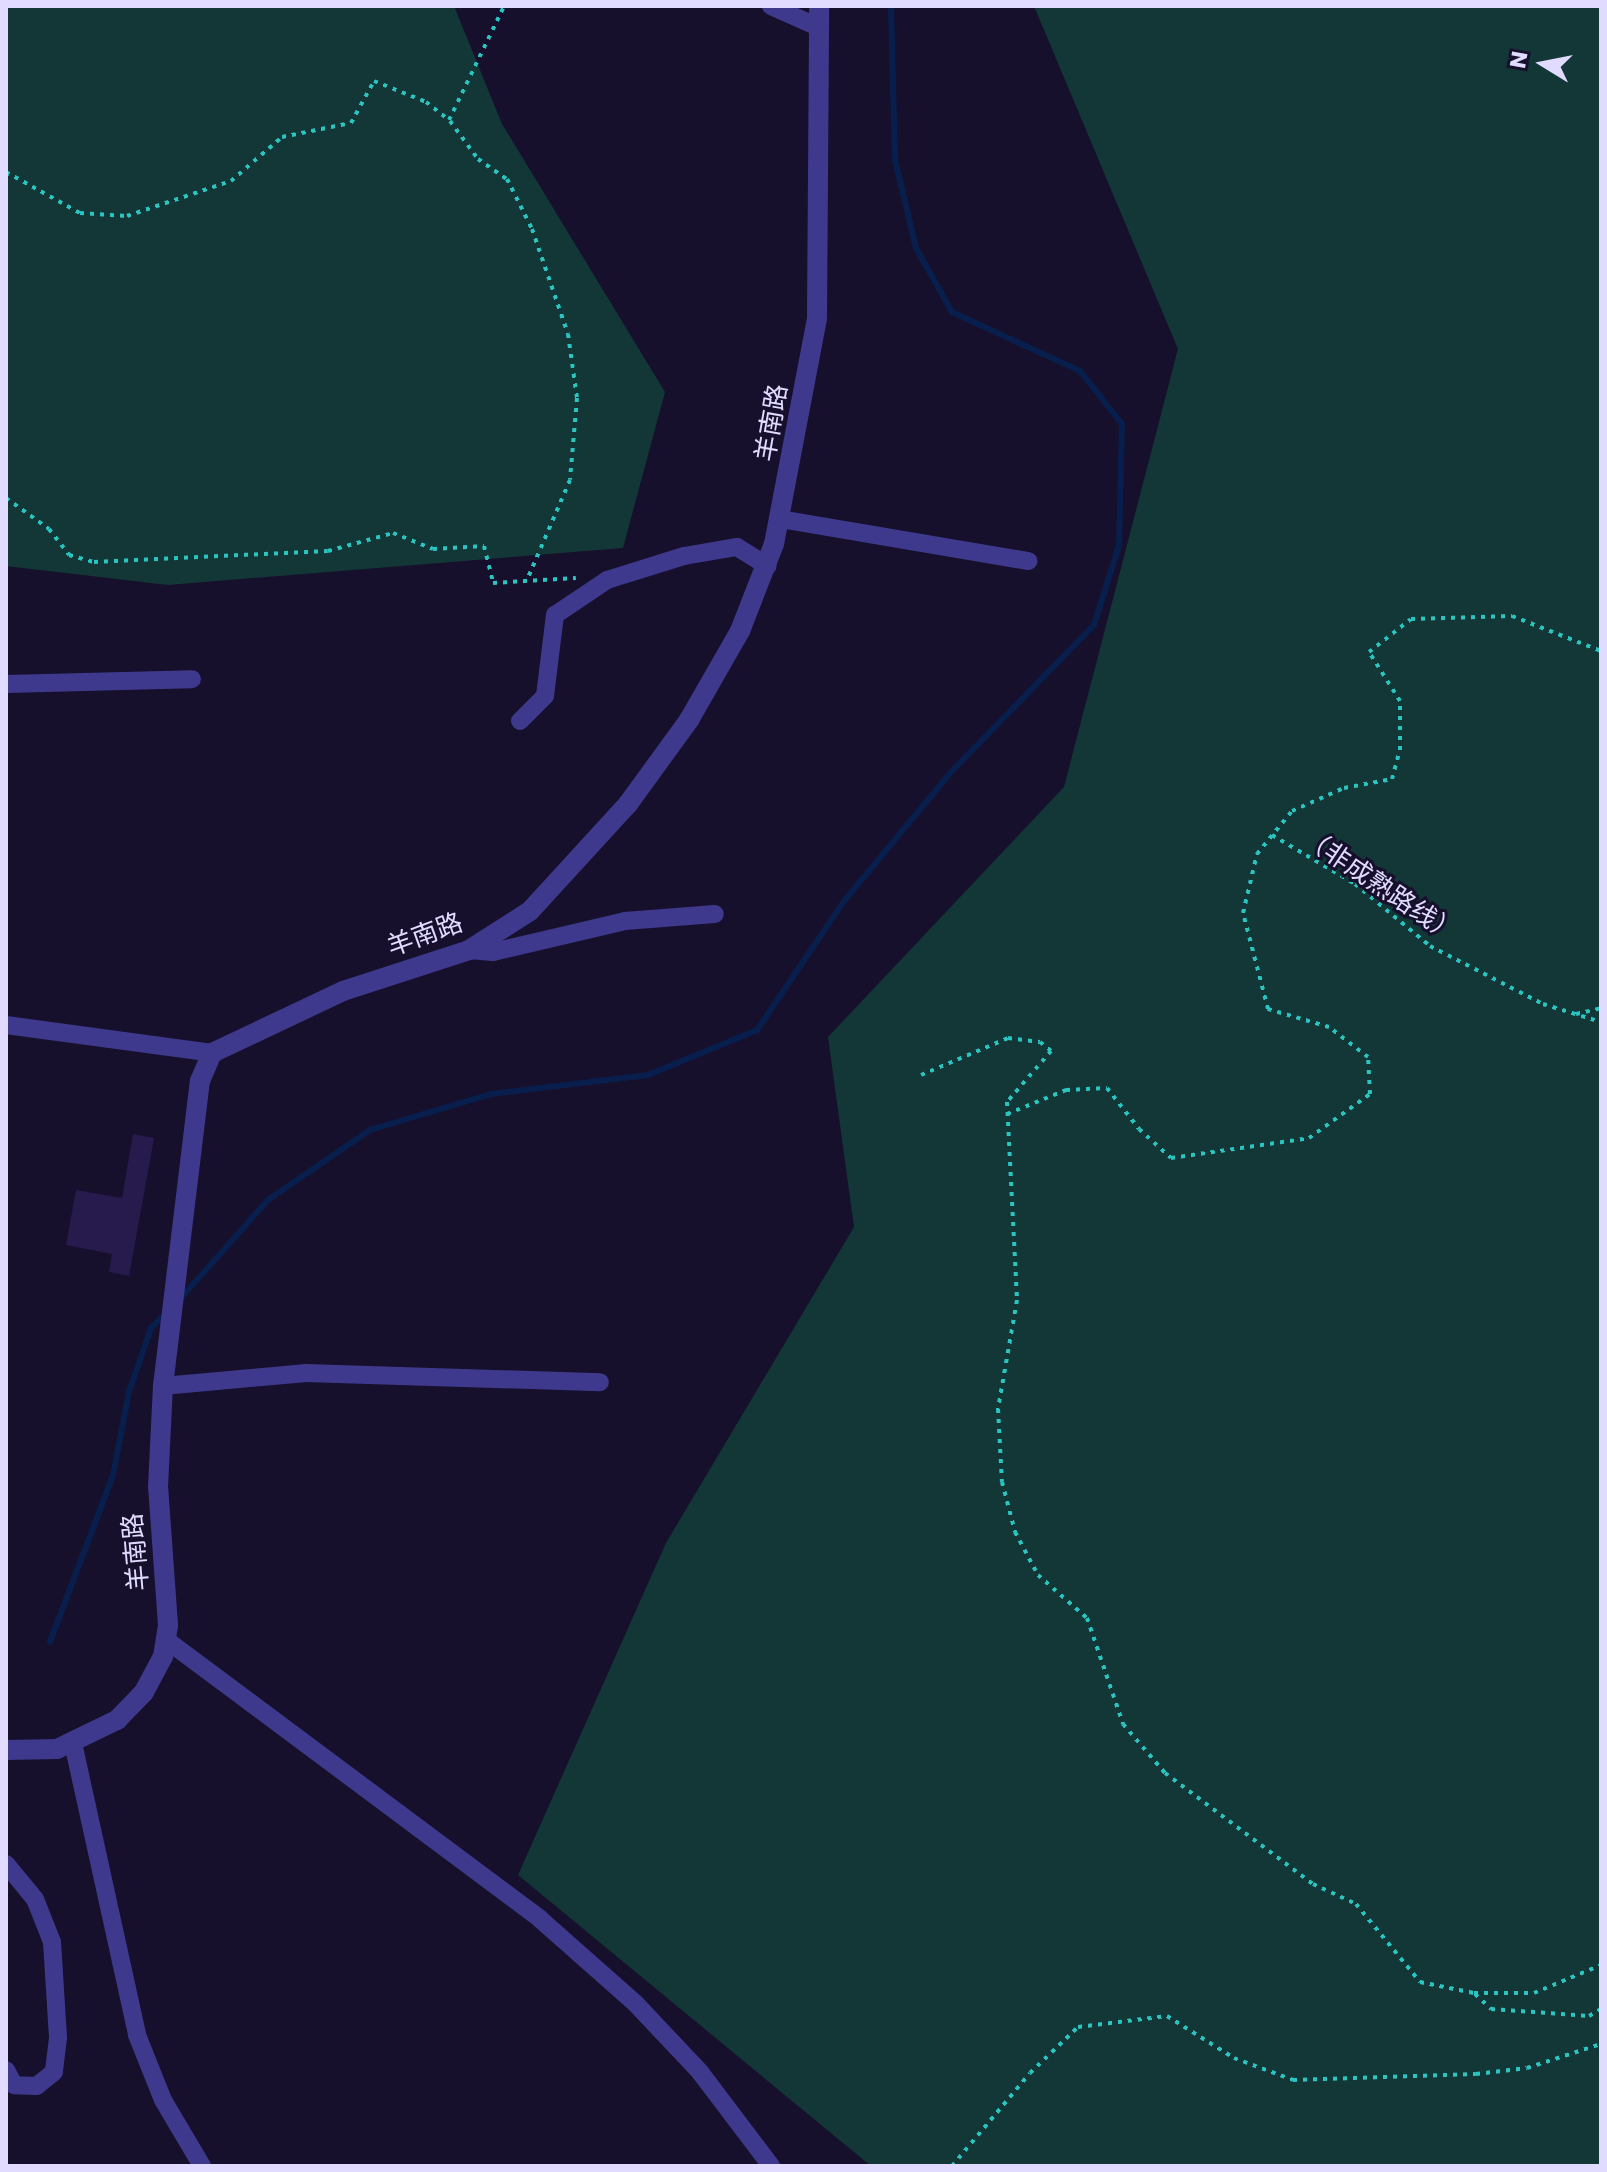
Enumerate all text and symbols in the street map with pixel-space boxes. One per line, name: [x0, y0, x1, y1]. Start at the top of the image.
north arrow: [1503, 24, 1583, 104]
text: N: [1502, 49, 1536, 71]
street label: 羊南路: [750, 382, 794, 464]
street label: （非成熟路线）: [1296, 822, 1464, 950]
street label: 羊南路: [383, 907, 467, 963]
street label: 羊南路: [117, 1512, 155, 1592]

